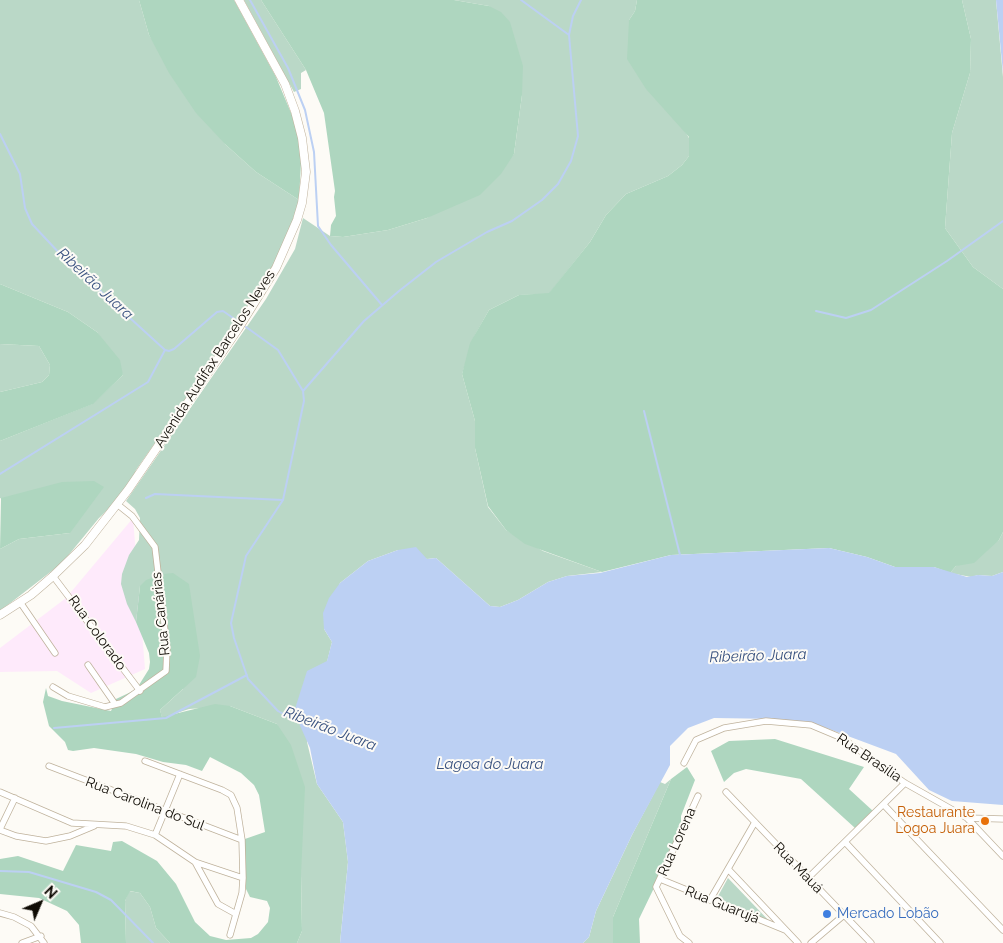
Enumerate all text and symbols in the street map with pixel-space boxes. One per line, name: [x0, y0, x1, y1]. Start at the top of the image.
water label: Ribeirão Juara: [53, 244, 137, 324]
street label: Avenida Audifax Barcelos Neves: [151, 267, 279, 451]
street label: Rua Canárias: [148, 571, 174, 657]
street label: Rua Colorado: [64, 592, 130, 674]
water label: Ribeirão Juara: [709, 645, 807, 667]
water label: Ribeirão Juara: [281, 703, 379, 755]
street label: Rua Brasília: [833, 730, 905, 786]
water label: Lagoa do Juara: [437, 755, 543, 773]
street label: Rua Carolina do Sul: [83, 774, 207, 834]
street label: Rua Lorena: [654, 805, 700, 879]
place label: Restaurante Logoa Juara: [895, 805, 975, 838]
marker: Restaurante Logoa Juara: [979, 815, 991, 827]
street label: Rua Mauá: [770, 839, 826, 897]
north arrow: [15, 878, 65, 928]
text: N: [41, 883, 60, 902]
street label: Rua Guarujá: [682, 883, 762, 927]
place label: Mercado Lobão: [837, 906, 939, 922]
marker: Mercado Lobão: [821, 908, 833, 920]

